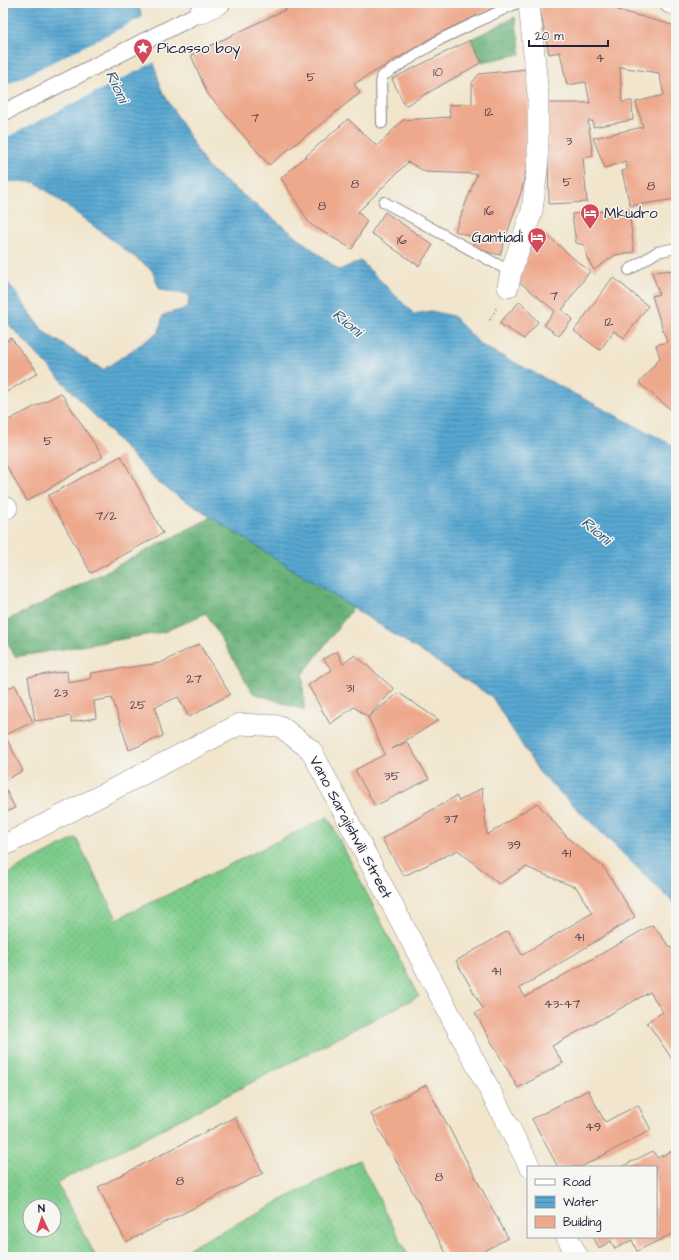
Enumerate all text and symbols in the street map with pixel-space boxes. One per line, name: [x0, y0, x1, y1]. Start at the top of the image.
scale bar: [529, 22, 608, 48]
text: 20 m: [535, 28, 564, 45]
place icon: Picasso boy: [132, 37, 154, 65]
place label: Picasso boy: [157, 38, 241, 60]
house number: 4: [596, 49, 605, 67]
house number: 10: [433, 63, 443, 81]
water label: Rioni: [100, 67, 135, 108]
house number: 5: [306, 68, 316, 86]
house number: 12: [484, 103, 494, 121]
house number: 7: [251, 109, 259, 127]
house number: 3: [566, 132, 573, 150]
house number: 5: [562, 173, 572, 191]
house number: 8: [351, 175, 360, 193]
house number: 8: [647, 177, 656, 195]
house number: 8: [318, 197, 327, 215]
house number: 16: [484, 202, 494, 220]
hotel icon: Mkudro: [579, 202, 601, 230]
place label: Mkudro: [604, 203, 658, 224]
hotel icon: Gantiadi: [526, 226, 548, 254]
place label: Gantiadi: [472, 227, 524, 248]
house number: 16: [397, 231, 407, 249]
house number: 7: [550, 287, 558, 305]
water label: Rioni: [328, 304, 369, 344]
house number: 12: [604, 313, 614, 331]
house number: 5: [43, 432, 53, 450]
house number: 7/2: [95, 507, 117, 525]
water label: Rioni: [577, 512, 618, 552]
house number: 27: [186, 670, 202, 688]
house number: 31: [346, 679, 354, 697]
house number: 23: [54, 684, 68, 702]
house number: 25: [130, 696, 146, 714]
street label: Vano Sarajishvili Street: [304, 752, 397, 902]
house number: 35: [384, 767, 400, 785]
house number: 37: [444, 810, 458, 828]
house number: 39: [507, 836, 521, 854]
house number: 41: [561, 844, 572, 862]
house number: 41: [574, 928, 585, 946]
house number: 41: [491, 962, 502, 980]
house number: 43-47: [544, 995, 580, 1013]
house number: 49: [585, 1118, 601, 1136]
legend: [527, 1166, 657, 1238]
house number: 8: [435, 1168, 444, 1186]
house number: 8: [176, 1172, 185, 1190]
text: Road: [563, 1174, 591, 1191]
text: Water: [563, 1194, 599, 1211]
north arrow: [22, 1198, 62, 1238]
text: N: [37, 1201, 45, 1216]
text: Building: [563, 1214, 601, 1232]

